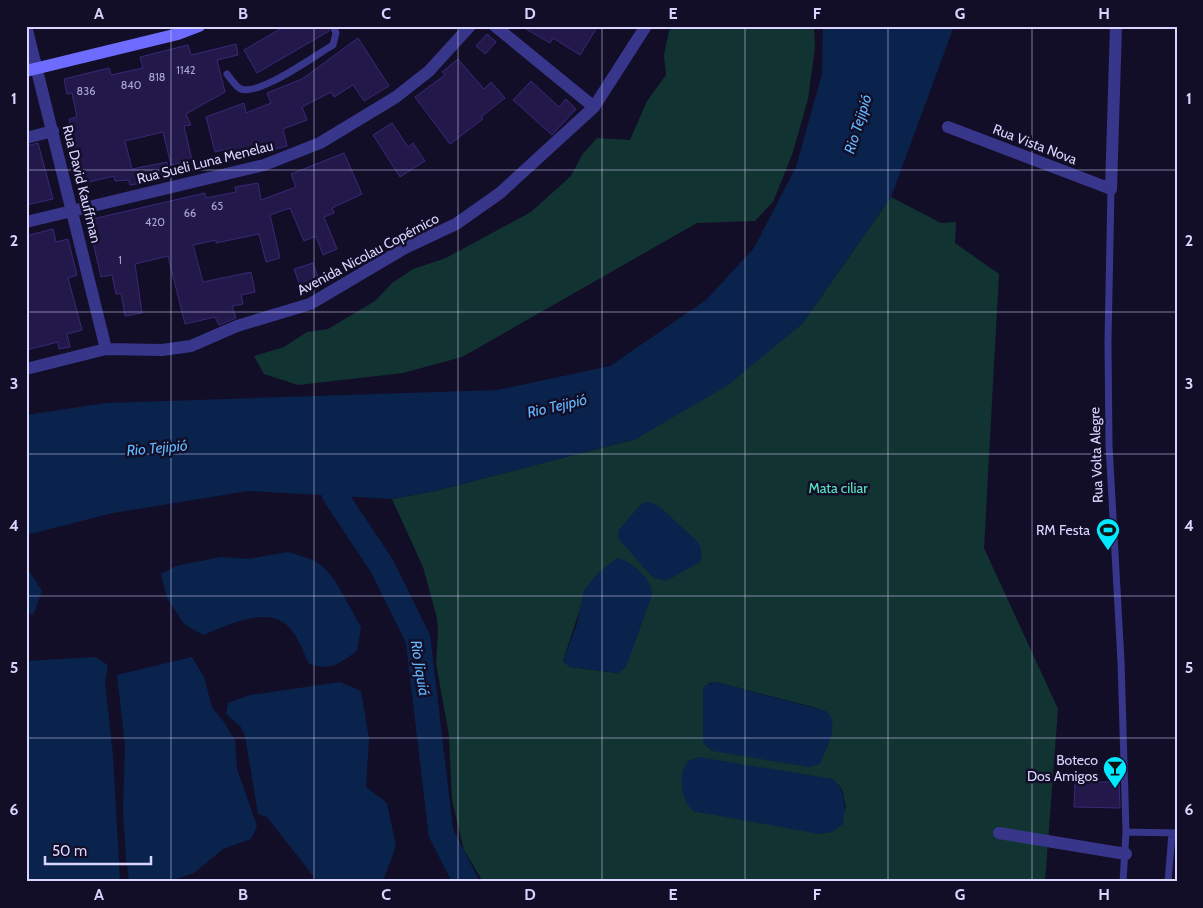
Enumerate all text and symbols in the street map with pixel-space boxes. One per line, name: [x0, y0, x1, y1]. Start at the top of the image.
text: A: [94, 4, 104, 23]
text: B: [238, 4, 248, 23]
text: C: [381, 4, 391, 23]
text: D: [524, 4, 536, 23]
text: E: [668, 4, 678, 23]
text: F: [813, 4, 822, 23]
text: G: [955, 4, 965, 23]
text: H: [1098, 4, 1110, 23]
house number: 1142: [176, 63, 196, 77]
house number: 818: [149, 70, 165, 84]
house number: 840: [121, 78, 142, 92]
house number: 836: [77, 84, 95, 98]
text: 1: [11, 89, 17, 108]
text: 1: [1186, 89, 1192, 108]
water label: Rio Tejipió: [840, 92, 876, 156]
street label: Rua Vista Nova: [990, 120, 1080, 168]
street label: Rua David Kauffman: [59, 123, 105, 245]
street label: Rua Sueli Luna Menelau: [135, 136, 275, 188]
house number: 65: [211, 199, 223, 213]
house number: 66: [184, 206, 196, 220]
street label: Avenida Nicolau Copérnico: [294, 209, 442, 299]
house number: 420: [145, 215, 165, 229]
text: 2: [10, 231, 18, 250]
text: 2: [1185, 231, 1193, 250]
house number: 1: [118, 253, 122, 267]
text: 3: [10, 374, 18, 393]
text: 3: [1185, 374, 1193, 393]
water label: Rio Tejipió: [525, 390, 589, 422]
street label: Rua Volta Alegre: [1085, 407, 1107, 503]
water label: Rio Tejipió: [126, 436, 188, 460]
park label: Mata ciliar: [808, 479, 868, 497]
text: 4: [9, 516, 19, 535]
text: 4: [1184, 516, 1194, 535]
sports icon: RM Festa: [1095, 517, 1121, 551]
place label: RM Festa: [1036, 521, 1090, 539]
water label: Rio Jiquiá: [407, 639, 433, 697]
text: 5: [10, 658, 18, 677]
text: 5: [1185, 658, 1193, 677]
place label: Boteco Dos Amigos: [1027, 751, 1098, 785]
bar icon: Boteco Dos Amigos: [1102, 755, 1128, 789]
text: 6: [10, 800, 19, 819]
text: 6: [1185, 800, 1194, 819]
scale bar: [45, 833, 151, 865]
text: 50 m: [52, 842, 87, 860]
text: A: [94, 885, 104, 904]
text: B: [238, 885, 248, 904]
text: C: [381, 885, 391, 904]
text: D: [524, 885, 536, 904]
text: E: [668, 885, 678, 904]
text: F: [813, 885, 822, 904]
text: G: [955, 885, 965, 904]
text: H: [1098, 885, 1110, 904]

